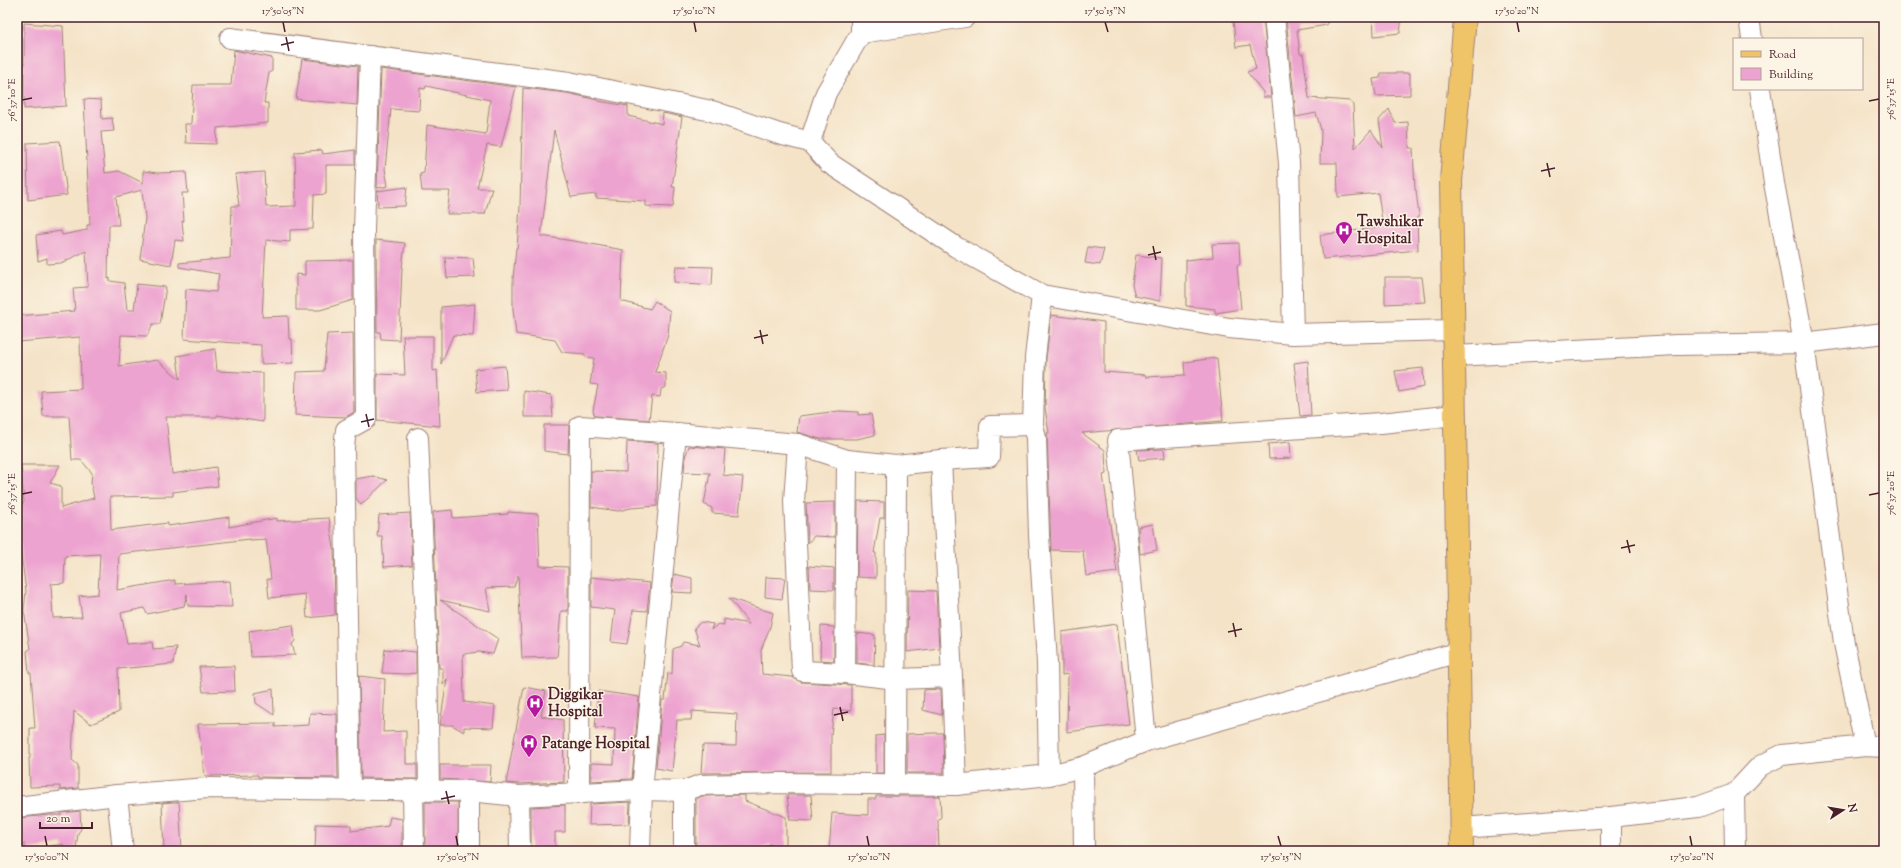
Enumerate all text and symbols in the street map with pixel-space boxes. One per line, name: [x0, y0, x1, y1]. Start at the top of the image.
text: 17°50'05"N: [262, 4, 304, 19]
text: 17°50'10"N: [673, 4, 715, 19]
text: 17°50'15"N: [1084, 4, 1126, 19]
text: 17°50'20"N: [1495, 4, 1539, 19]
legend: [1733, 38, 1863, 90]
text: Road: [1769, 46, 1796, 64]
text: Building: [1769, 66, 1813, 84]
text: 76°37'15"E: [1884, 78, 1899, 120]
text: 76°37'10"E: [5, 79, 20, 121]
place label: Tawshikar Hospital: [1357, 212, 1424, 250]
hospital icon: Tawshikar Hospital: [1334, 220, 1354, 245]
text: 76°37'20"E: [1884, 471, 1899, 515]
text: 76°37'15"E: [5, 473, 20, 515]
place label: Diggikar Hospital: [548, 685, 604, 723]
hospital icon: Diggikar Hospital: [525, 693, 545, 718]
hospital icon: Patange Hospital: [519, 733, 539, 758]
place label: Patange Hospital: [542, 734, 651, 755]
north arrow: [1823, 790, 1863, 830]
text: N: [1843, 801, 1861, 814]
scale bar: [40, 804, 92, 830]
text: 20 m: [46, 810, 71, 828]
text: 17°50'00"N: [25, 850, 69, 865]
text: 17°50'05"N: [437, 850, 479, 865]
text: 17°50'10"N: [848, 850, 890, 865]
text: 17°50'15"N: [1260, 850, 1302, 865]
text: 17°50'20"N: [1670, 850, 1714, 865]

